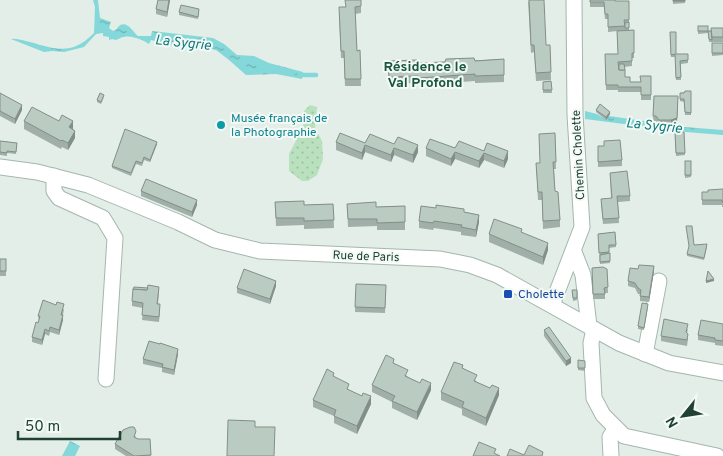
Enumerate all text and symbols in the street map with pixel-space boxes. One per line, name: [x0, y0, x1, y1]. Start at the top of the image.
water label: La Sygrie: [154, 32, 213, 55]
district label: Résidence le Val Profond: [384, 59, 467, 92]
street label: Chemin Cholette: [569, 110, 589, 200]
place label: Musée français de la Photographie: [231, 111, 327, 141]
water label: La Sygrie: [625, 115, 684, 138]
marker: Musée français de la Photographie: [215, 119, 227, 131]
street label: Rue de Paris: [332, 248, 400, 266]
place label: Cholette: [518, 287, 564, 303]
marker: Cholette: [502, 288, 514, 300]
north arrow: [658, 391, 708, 441]
scale bar: [18, 408, 120, 440]
text: N: [663, 413, 683, 430]
text: 50 m: [25, 418, 60, 437]

